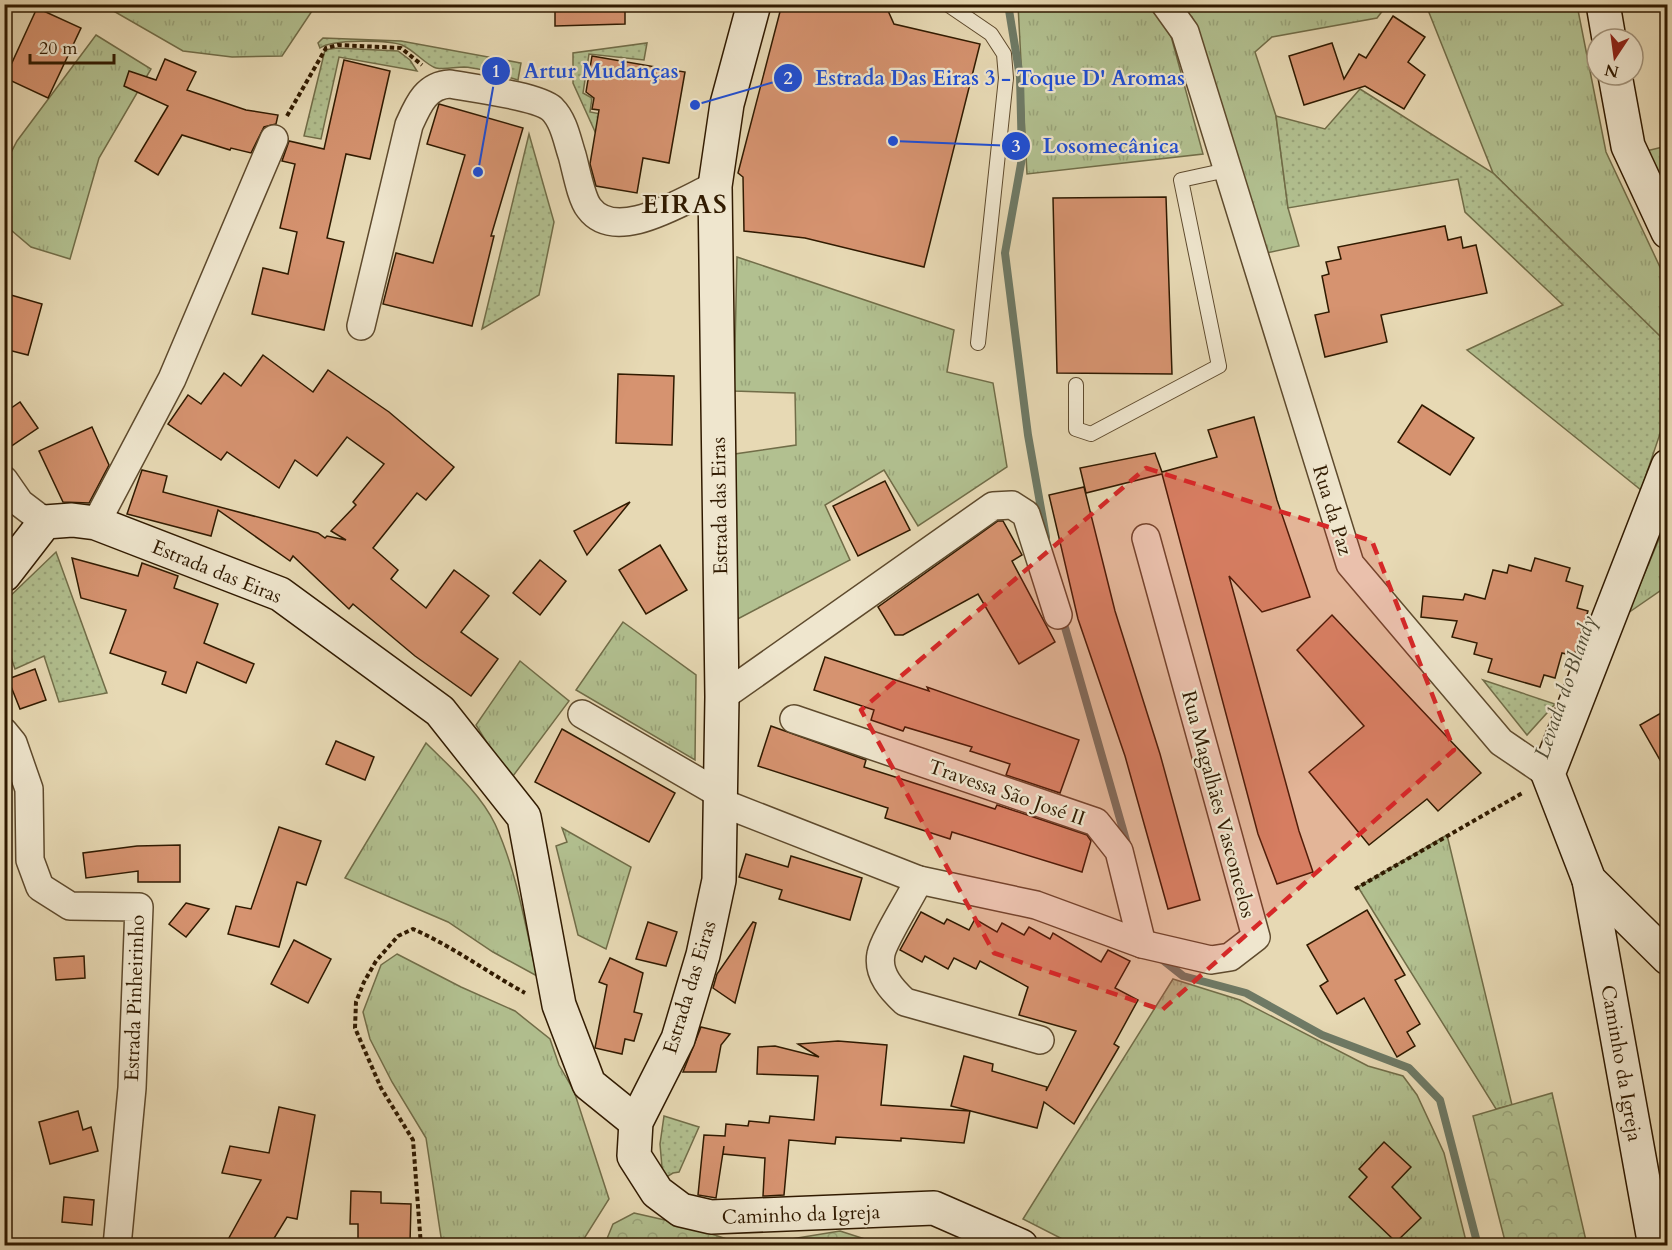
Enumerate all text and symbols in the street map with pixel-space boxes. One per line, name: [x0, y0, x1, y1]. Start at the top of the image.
scale bar: [30, 27, 114, 65]
north arrow: [1585, 27, 1645, 87]
text: 20 m: [39, 36, 78, 61]
callout: Artur Mudanças: [481, 52, 690, 91]
text: Artur Mudanças: [524, 57, 678, 86]
callout: Estrada Das Eiras 3 - Toque D' Aromas: [773, 58, 1197, 97]
text: N: [1603, 58, 1621, 83]
text: 1: [491, 59, 501, 84]
text: Estrada Das Eiras 3 - Toque D' Aromas: [815, 64, 1185, 93]
text: 2: [783, 66, 793, 91]
callout: Losomecânica: [1001, 127, 1192, 166]
text: Losomecânica: [1043, 132, 1180, 161]
text: 3: [1011, 134, 1021, 159]
district label: EIRAS: [642, 187, 728, 222]
street label: Estrada das Eiras: [705, 437, 734, 575]
street label: Rua da Paz: [1306, 462, 1359, 559]
street label: Estrada das Eiras: [148, 533, 286, 610]
water label: Levada do Blandy: [1527, 612, 1604, 763]
street label: Rua Magalhães Vasconcelos: [1175, 688, 1262, 921]
street label: Travessa São José II: [925, 753, 1089, 832]
street label: Estrada Pinheirinho: [118, 914, 151, 1082]
street label: Estrada das Eiras: [656, 917, 723, 1057]
street label: Caminho da Igreja: [1594, 983, 1649, 1144]
street label: Caminho da Igreja: [721, 1198, 881, 1231]

